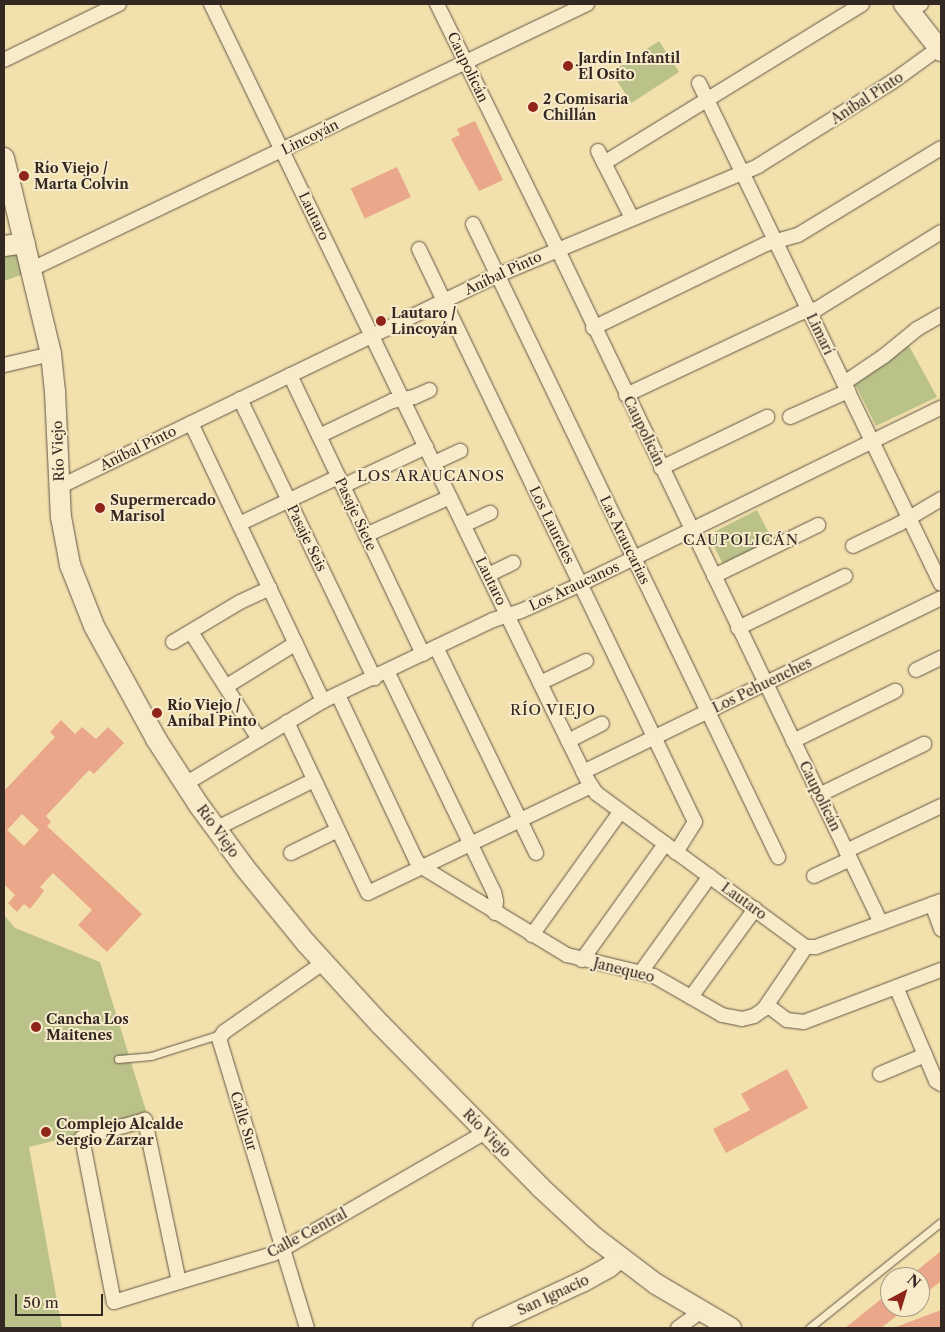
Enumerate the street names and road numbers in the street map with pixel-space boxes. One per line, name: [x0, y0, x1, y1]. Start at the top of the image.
street label: Caupolicán: [444, 29, 492, 105]
street label: Aníbal Pinto: [828, 68, 906, 128]
street label: Lincoyán: [279, 116, 341, 158]
street label: Lautaro: [295, 189, 333, 243]
street label: Aníbal Pinto: [462, 248, 544, 298]
street label: Limarí: [803, 311, 837, 357]
street label: Caupolicán: [620, 393, 668, 469]
street label: Río Viejo: [49, 420, 67, 482]
street label: Aníbal Pinto: [97, 422, 179, 474]
street label: Pasaje Siete: [332, 475, 380, 553]
street label: Los Laureles: [526, 483, 578, 567]
street label: Las Araucarias: [596, 493, 654, 587]
street label: Pasaje Seis: [284, 502, 330, 574]
street label: Lautaro: [472, 554, 510, 608]
street label: Los Araucanos: [526, 558, 622, 614]
street label: Los Pehuenches: [710, 654, 814, 716]
street label: Caupolicán: [796, 758, 844, 834]
street label: Río Viejo: [193, 801, 243, 861]
street label: Lautaro: [718, 879, 770, 923]
street label: Janequeo: [592, 954, 656, 986]
street label: Calle Sur: [227, 1089, 261, 1153]
street label: Río Viejo: [459, 1105, 515, 1161]
street label: Calle Central: [264, 1205, 350, 1261]
street label: San Ignacio: [515, 1271, 591, 1319]

